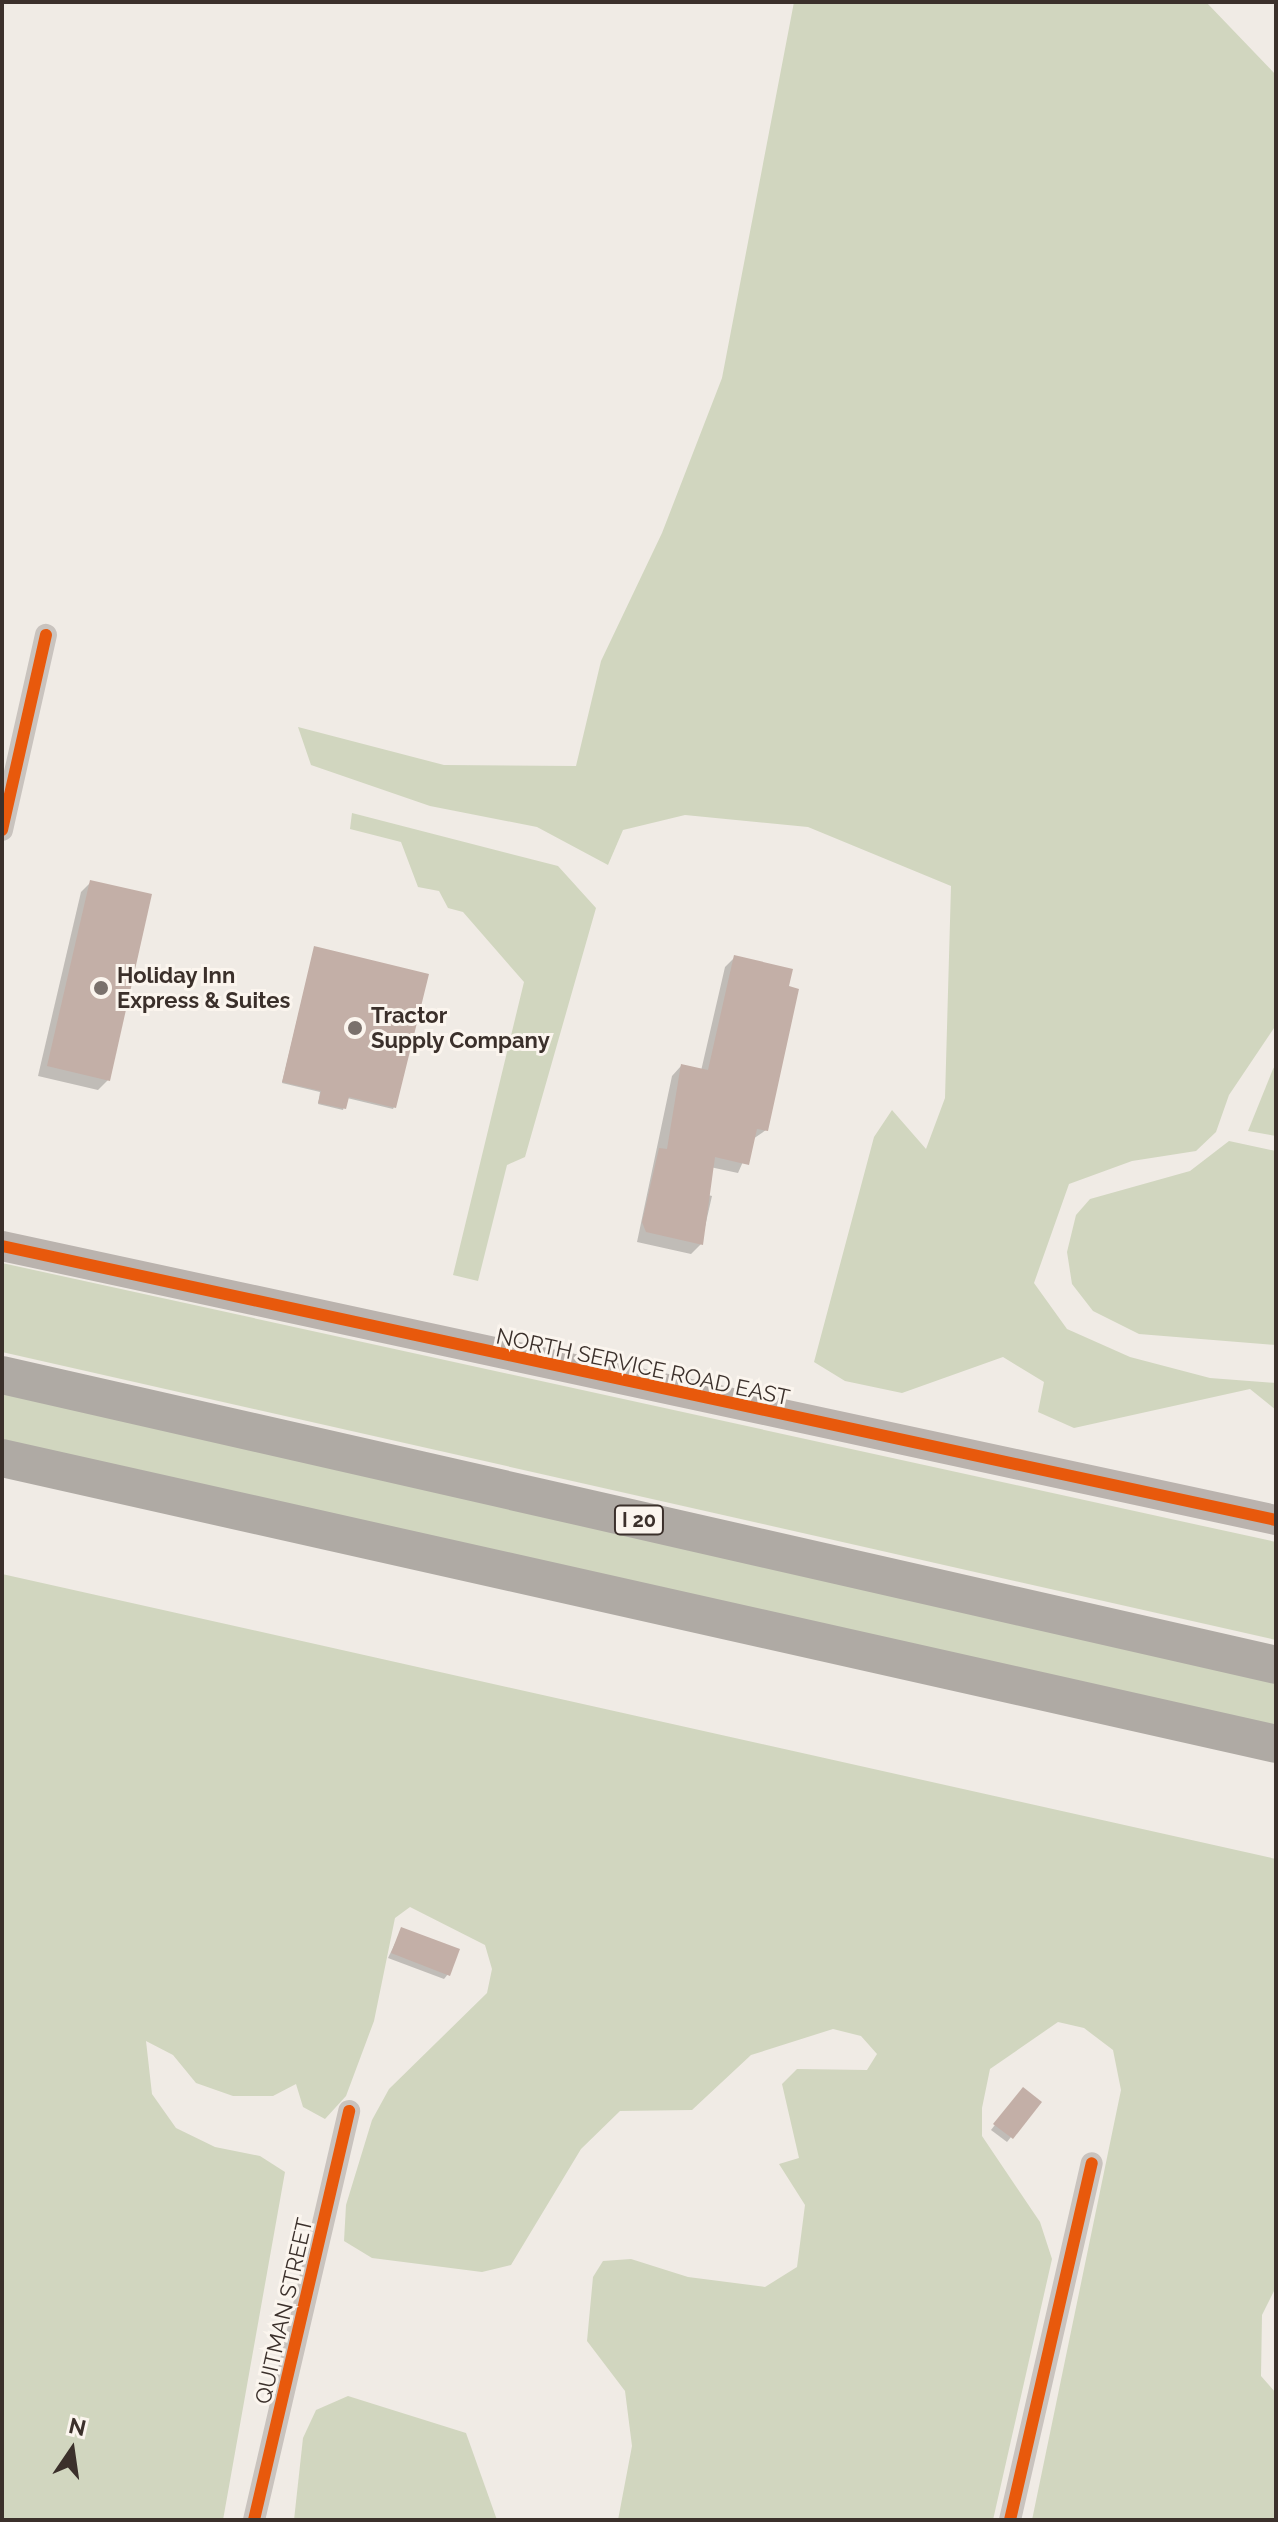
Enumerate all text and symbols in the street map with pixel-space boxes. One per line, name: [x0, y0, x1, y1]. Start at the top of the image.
place label: Holiday Inn Express & Suites: [117, 962, 290, 1014]
marker: Holiday Inn Express & Suites: [92, 979, 110, 997]
place label: Tractor Supply Company: [371, 1002, 550, 1054]
marker: Tractor Supply Company: [346, 1019, 364, 1037]
street label: NORTH SERVICE ROAD EAST: [494, 1323, 792, 1411]
road number: I 20: [613, 1504, 665, 1536]
street label: QUITMAN STREET: [250, 2215, 318, 2407]
north arrow: [32, 2410, 112, 2490]
text: N: [66, 2412, 88, 2441]

